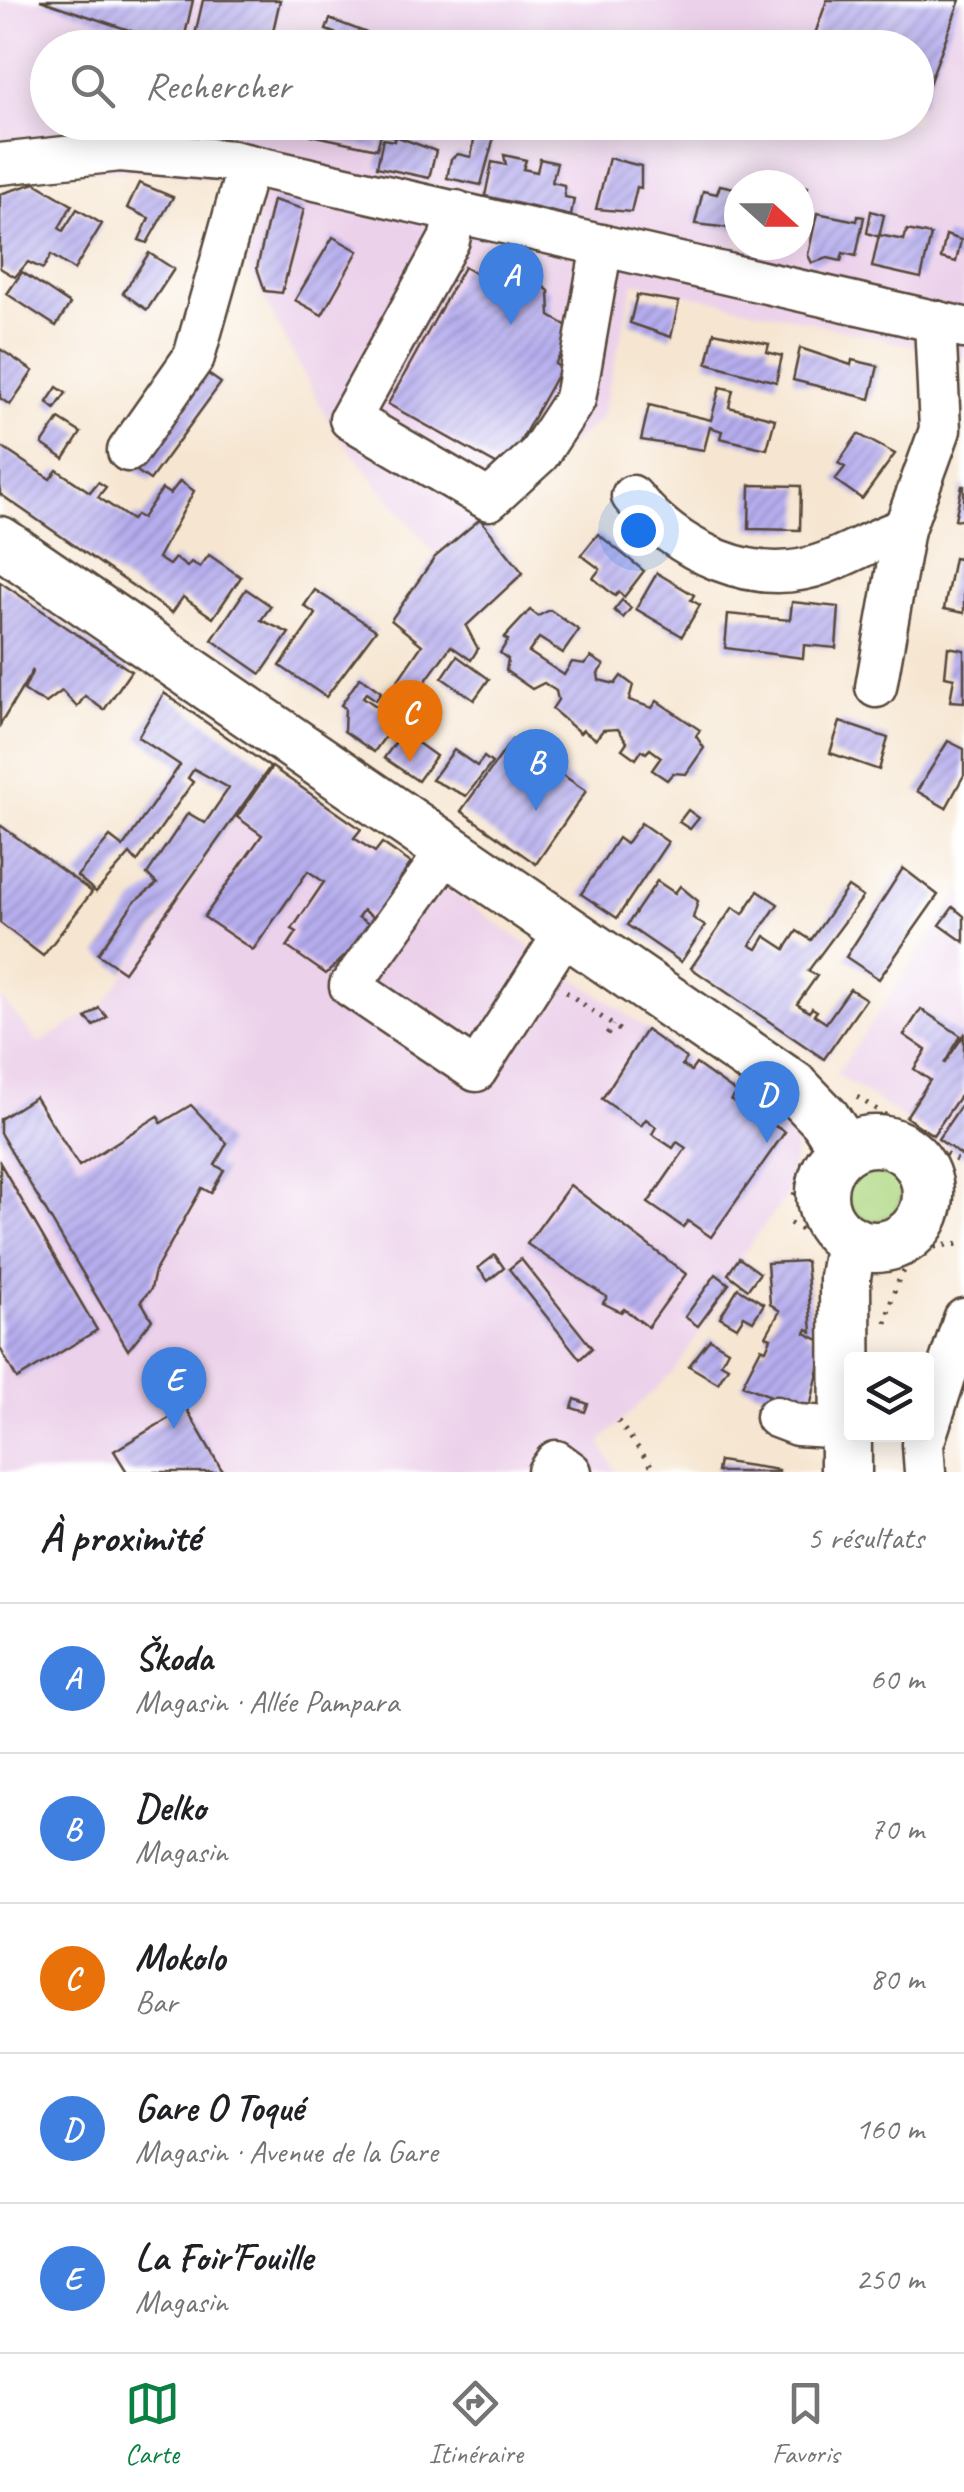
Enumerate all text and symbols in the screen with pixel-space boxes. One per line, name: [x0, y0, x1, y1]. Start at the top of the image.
search box: [30, 30, 934, 140]
icon: search: [65, 58, 120, 113]
text: Rechercher: [145, 62, 291, 109]
north arrow: [724, 170, 814, 260]
pin: A: [478, 242, 544, 325]
your location: [613, 505, 664, 556]
pin: C: [378, 680, 442, 762]
pin: B: [504, 728, 568, 811]
pin: D: [734, 1060, 800, 1143]
pin: E: [142, 1346, 206, 1429]
map controls: [844, 1352, 934, 1442]
button: layers: [844, 1352, 934, 1442]
text: À proximité: [40, 1511, 200, 1564]
text: 5 résultats: [807, 1517, 924, 1558]
text: Škoda: [135, 1634, 213, 1681]
text: A: [64, 1658, 81, 1699]
text: 60 m: [870, 1658, 924, 1699]
text: Magasin · Allée Pampara: [135, 1681, 399, 1722]
text: Delko: [135, 1784, 206, 1831]
text: B: [64, 1808, 81, 1849]
text: 70 m: [870, 1808, 924, 1849]
text: Magasin: [135, 1831, 228, 1872]
text: Mokolo: [135, 1934, 225, 1981]
text: C: [65, 1958, 80, 1999]
text: 80 m: [870, 1958, 924, 1999]
text: Bar: [135, 1981, 177, 2022]
text: Gare O Toqué: [135, 2084, 303, 2131]
text: D: [63, 2108, 82, 2149]
text: 160 m: [855, 2108, 924, 2149]
text: Magasin · Avenue de la Gare: [135, 2131, 438, 2172]
text: La Foir'Fouille: [135, 2234, 312, 2281]
text: E: [64, 2258, 81, 2299]
text: 250 m: [855, 2258, 924, 2299]
text: Magasin: [135, 2281, 228, 2322]
tab: Carte: [125, 2376, 180, 2471]
tab: Itinéraire: [429, 2376, 523, 2471]
tab: Favoris: [772, 2376, 840, 2471]

